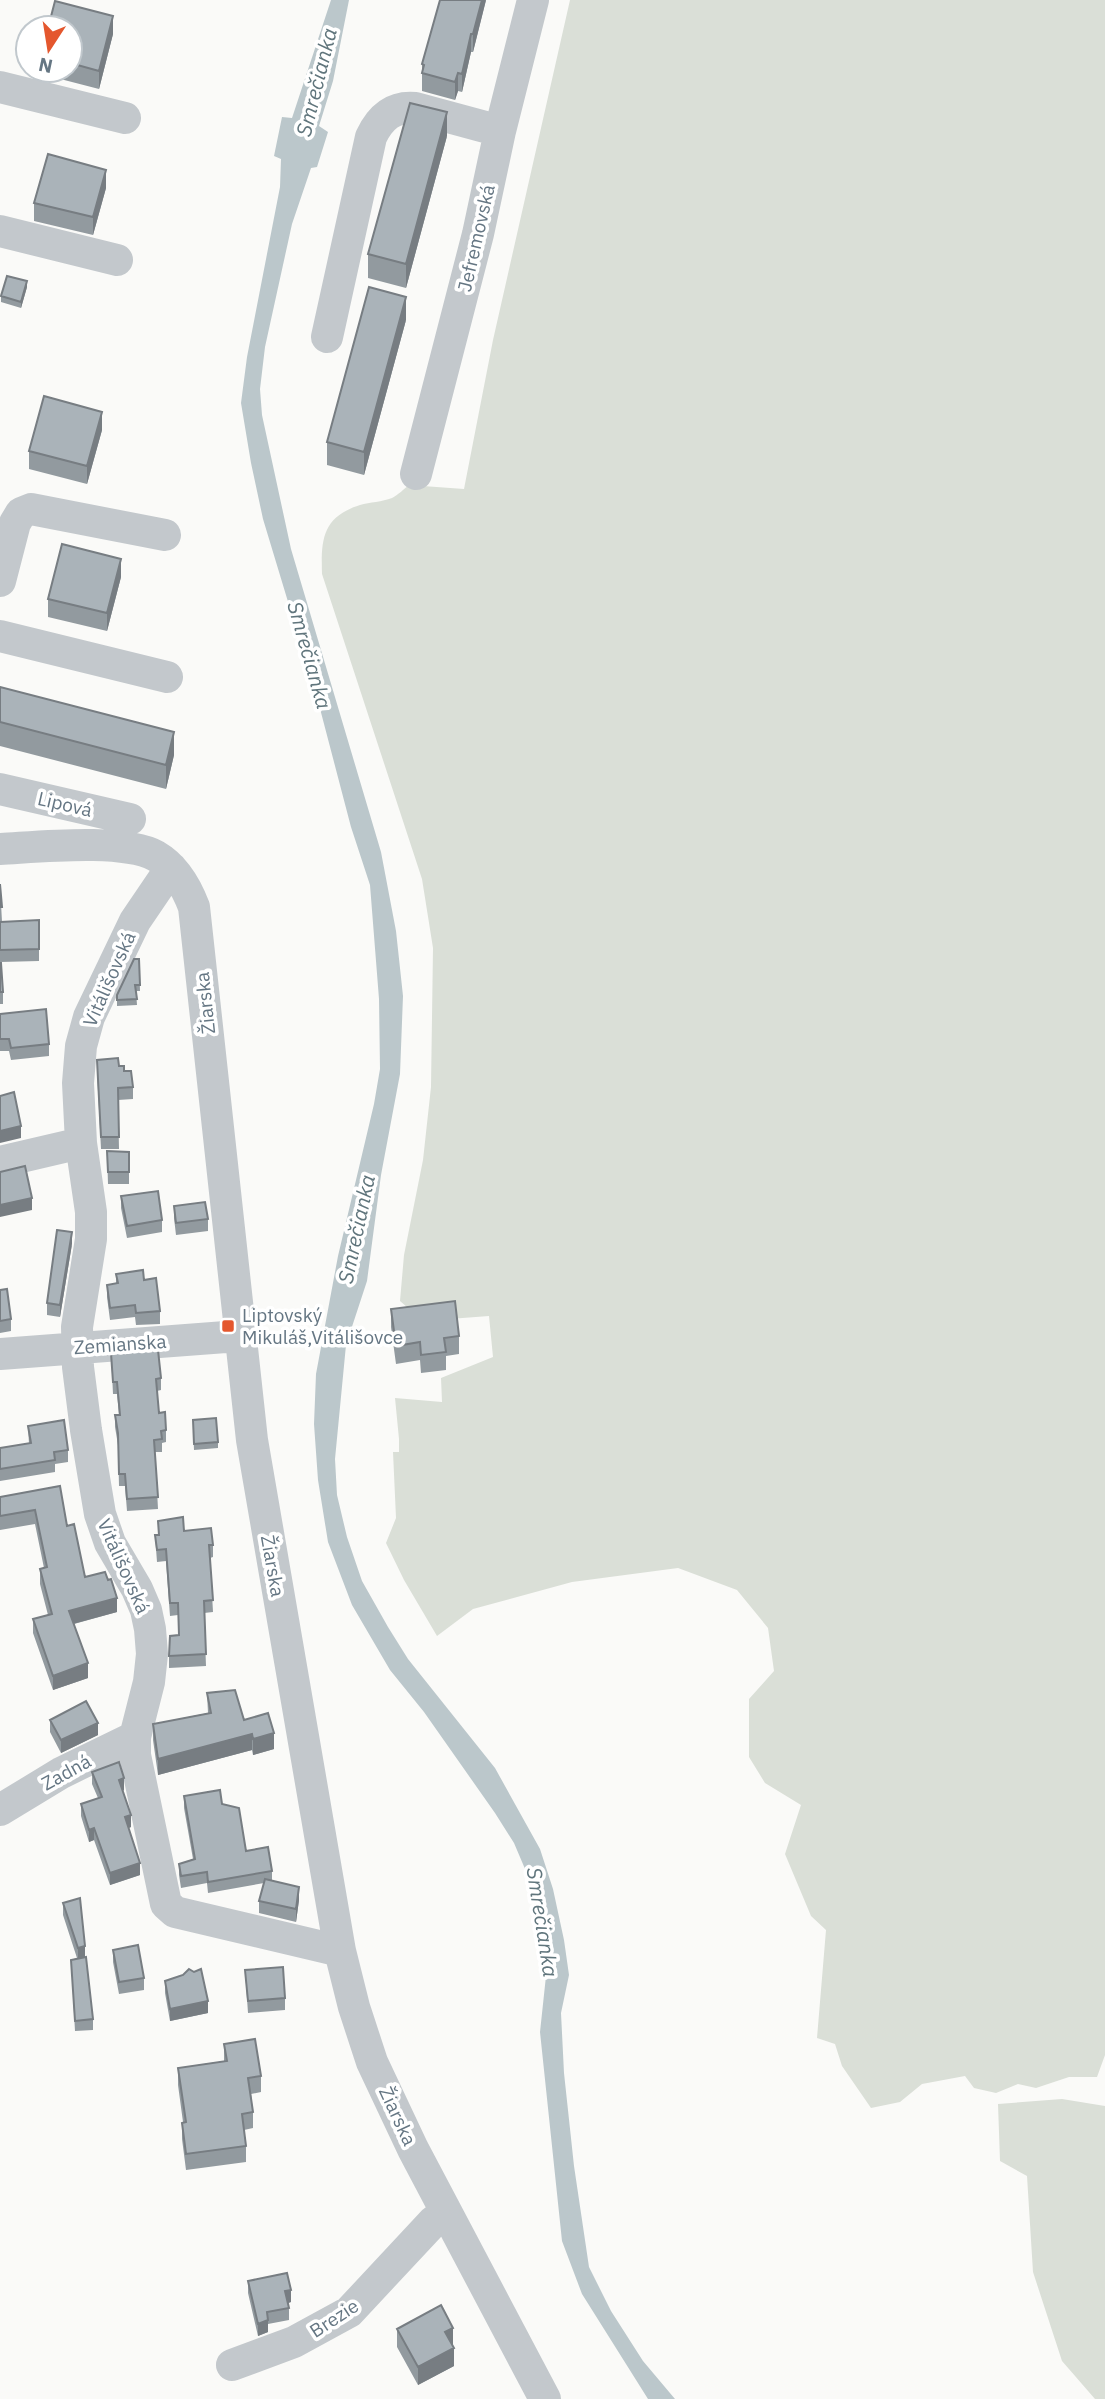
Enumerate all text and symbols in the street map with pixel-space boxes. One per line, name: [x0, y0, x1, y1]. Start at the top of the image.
north arrow: [14, 14, 84, 84]
water label: Smrečianka: [289, 25, 343, 139]
text: N: [36, 52, 55, 79]
street label: Jefremovská: [452, 182, 500, 294]
water label: Smrečianka: [281, 598, 339, 712]
street label: Lipová: [35, 786, 95, 822]
street label: Vitálišovská: [77, 928, 141, 1030]
street label: Žiarska: [190, 971, 220, 1035]
water label: Smrečianka: [331, 1172, 381, 1286]
place label: Liptovský Mikuláš,Vitálišovce: [242, 1303, 403, 1349]
marker: Liptovský Mikuláš,Vitálišovce: [220, 1318, 236, 1334]
street label: Zemianska: [73, 1329, 167, 1359]
street label: Vitálišovská: [92, 1515, 156, 1617]
street label: Žiarska: [256, 1533, 290, 1599]
street label: Zadná: [37, 1749, 95, 1795]
water label: Smrečianka: [521, 1865, 565, 1979]
street label: Žiarska: [374, 2083, 422, 2149]
street label: Brezie: [305, 2293, 363, 2343]

